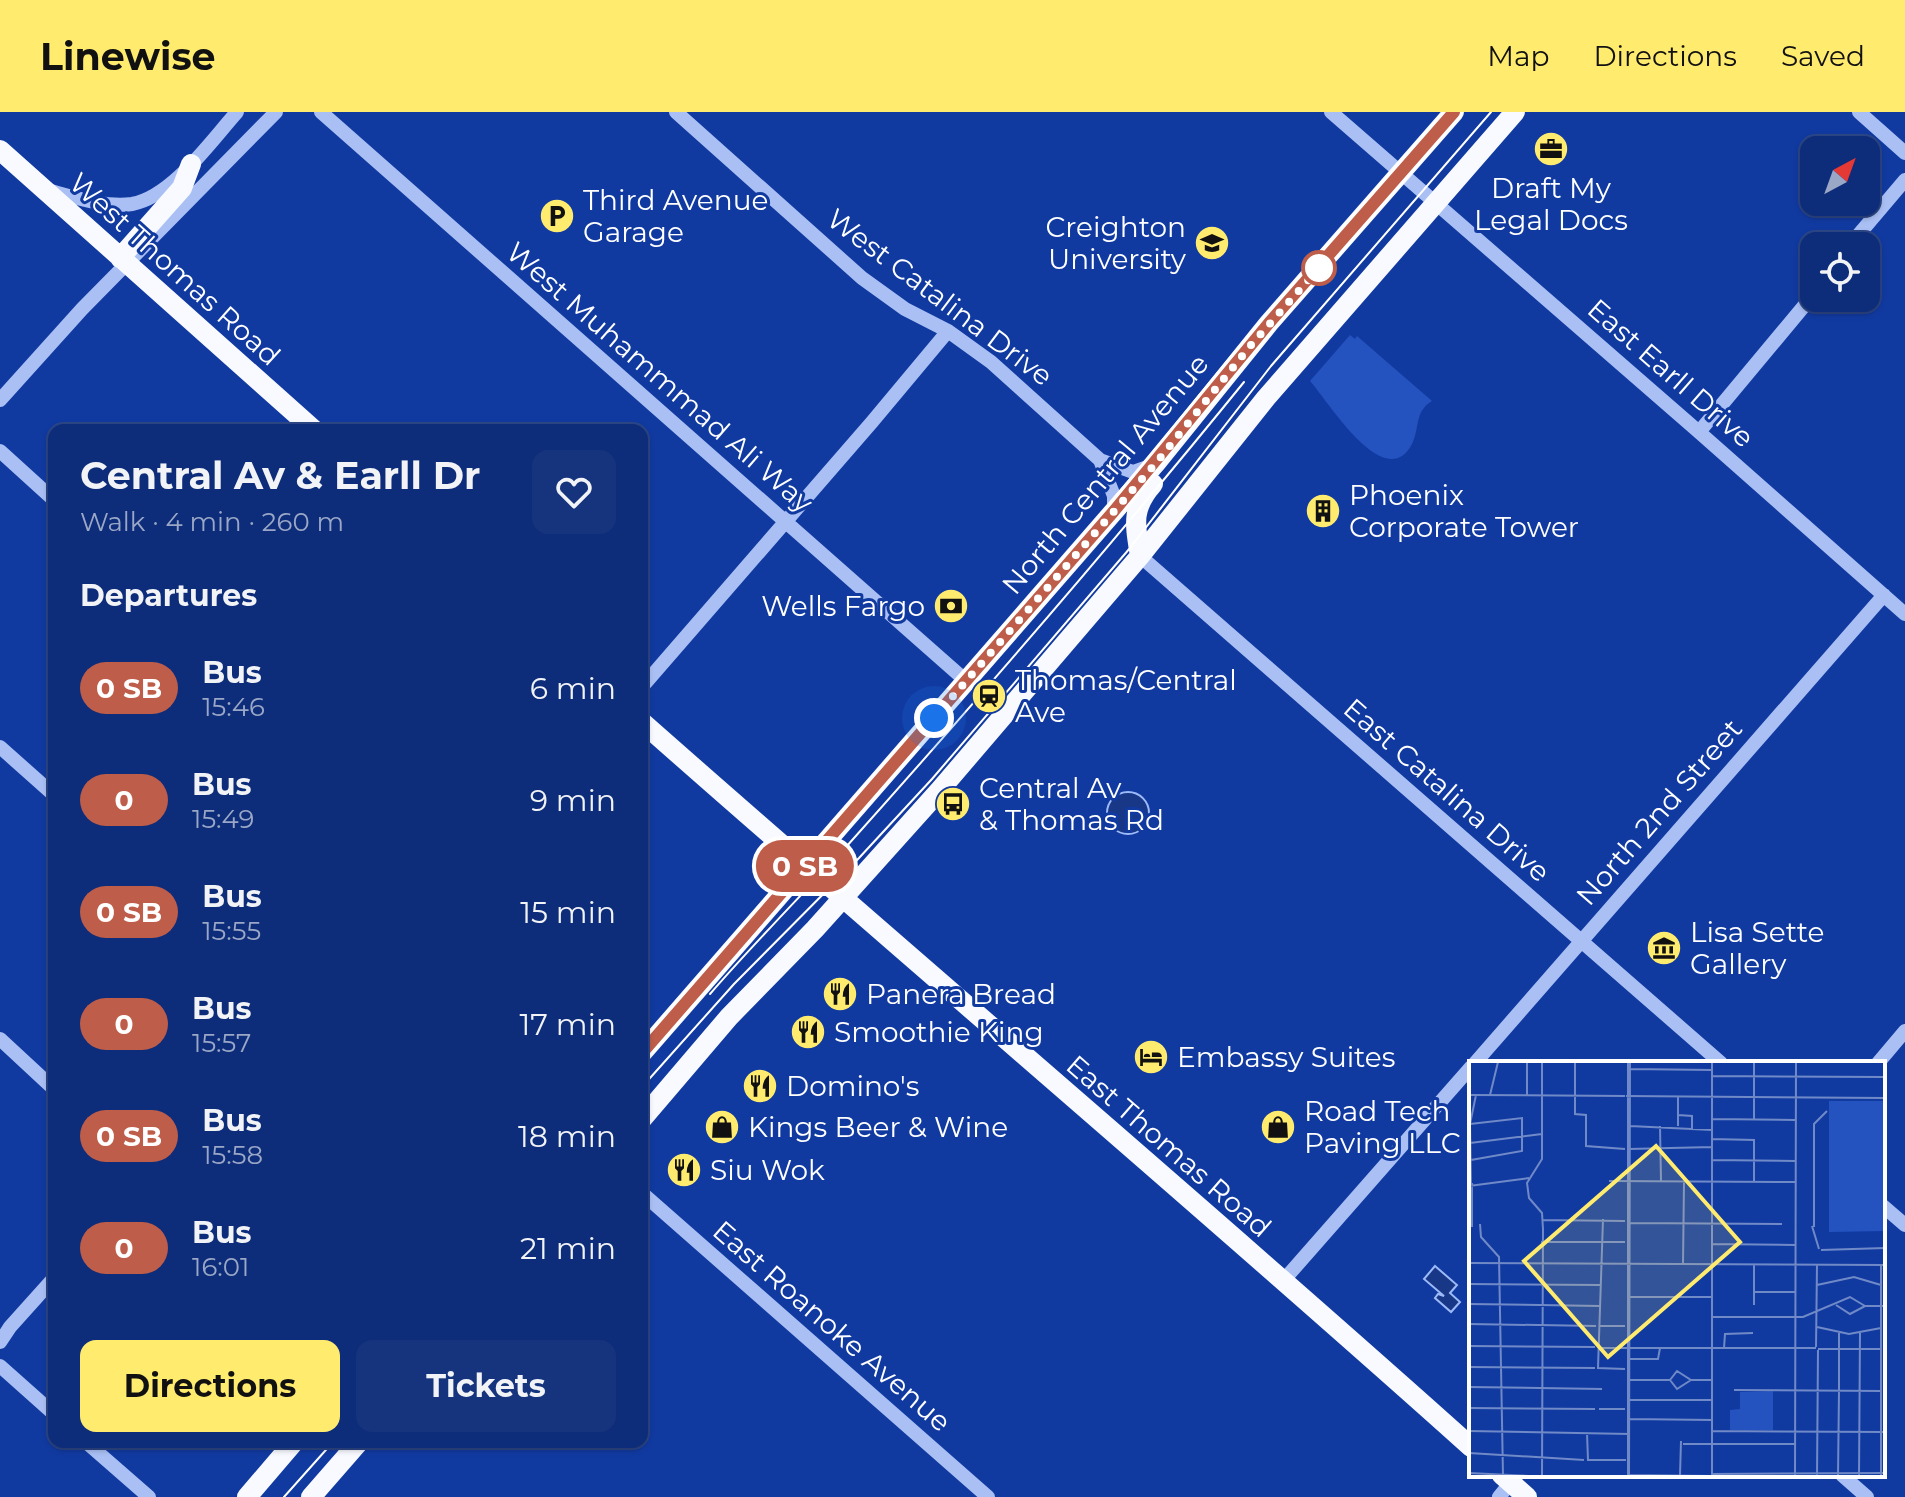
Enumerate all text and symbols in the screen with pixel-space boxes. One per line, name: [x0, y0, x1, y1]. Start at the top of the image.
text: Linewise: [40, 33, 216, 80]
text: Map: [1487, 39, 1549, 73]
text: Directions: [1593, 39, 1737, 73]
text: Saved: [1781, 39, 1865, 73]
office icon: Draft My Legal Docs: [1532, 130, 1570, 168]
north arrow: [1800, 136, 1880, 216]
map controls: [1800, 136, 1880, 312]
street label: West Thomas Road: [63, 165, 287, 373]
place label: Draft My Legal Docs: [1474, 171, 1628, 237]
place label: Third Avenue Garage: [583, 183, 768, 249]
parking icon: Third Avenue Garage: [538, 197, 576, 235]
street label: West Catalina Drive: [821, 201, 1059, 393]
place label: Creighton University: [1045, 210, 1187, 276]
school or university icon: Creighton University: [1193, 224, 1231, 262]
button: locate: [1800, 232, 1880, 312]
street label: West Muhammmad Ali Way: [500, 235, 821, 520]
unlabelled marker: [1302, 251, 1336, 285]
street label: East Earll Drive: [1581, 292, 1761, 454]
street label: North Central Avenue: [995, 347, 1215, 601]
button: heart: [532, 450, 616, 534]
text: Central Av & Earll Dr: [80, 452, 480, 499]
place label: Phoenix Corporate Tower: [1349, 478, 1579, 544]
building icon: Phoenix Corporate Tower: [1304, 492, 1342, 530]
text: Walk · 4 min · 260 m: [80, 506, 344, 538]
text: Departures: [80, 577, 257, 614]
bank icon: Wells Fargo: [932, 587, 970, 625]
place label: Wells Fargo: [761, 589, 925, 623]
text: Bus: [202, 654, 262, 691]
place label: Thomas/Central Ave: [1015, 663, 1237, 729]
text: 6 min: [530, 670, 616, 707]
text: 0 SB: [96, 671, 162, 705]
station icon: Thomas/Central Ave: [970, 677, 1008, 715]
text: 15:46: [202, 691, 265, 723]
street label: East Catalina Drive: [1337, 691, 1557, 889]
your location: [914, 698, 954, 738]
street label: North 2nd Street: [1569, 712, 1749, 912]
text: Bus: [192, 766, 252, 803]
place label: Central Av & Thomas Rd: [979, 771, 1164, 837]
text: 9 min: [530, 782, 616, 819]
text: 0: [114, 783, 134, 817]
bus stop icon: Central Av & Thomas Rd: [934, 785, 972, 823]
text: 15:49: [192, 803, 254, 835]
line badge: 0 SB: [749, 840, 861, 892]
text: 0 SB: [772, 849, 838, 883]
text: Bus: [202, 878, 262, 915]
text: 15 min: [520, 894, 616, 931]
text: 0 SB: [96, 895, 162, 929]
text: 15:55: [202, 915, 261, 947]
place label: Lisa Sette Gallery: [1690, 915, 1824, 981]
museum icon: Lisa Sette Gallery: [1645, 929, 1683, 967]
restaurant icon: Panera Bread: [821, 975, 859, 1013]
place label: Panera Bread: [866, 977, 1056, 1011]
text: Bus: [192, 990, 252, 1027]
text: 17 min: [519, 1006, 616, 1043]
text: 0: [114, 1007, 134, 1041]
restaurant icon: Smoothie King: [789, 1013, 827, 1051]
place label: Smoothie King: [834, 1015, 1044, 1049]
text: 15:57: [192, 1027, 251, 1059]
hotel icon: Embassy Suites: [1132, 1038, 1170, 1076]
place label: Embassy Suites: [1177, 1040, 1395, 1074]
street label: East Thomas Road: [1060, 1048, 1278, 1244]
inset map: [1469, 1061, 1885, 1477]
restaurant icon: Domino's: [741, 1067, 779, 1105]
place label: Domino's: [786, 1069, 919, 1103]
place label: Road Tech Paving LLC: [1304, 1094, 1461, 1160]
text: Bus: [202, 1102, 262, 1139]
shop icon: Kings Beer & Wine: [703, 1108, 741, 1146]
shop icon: Road Tech Paving LLC: [1259, 1108, 1297, 1146]
place label: Kings Beer & Wine: [748, 1110, 1008, 1144]
text: 18 min: [518, 1118, 616, 1155]
text: 0 SB: [96, 1119, 162, 1153]
text: 15:58: [202, 1139, 263, 1171]
restaurant icon: Siu Wok: [665, 1151, 703, 1189]
place label: Siu Wok: [710, 1153, 825, 1187]
street label: East Roanoke Avenue: [706, 1213, 958, 1439]
text: Bus: [192, 1214, 252, 1251]
text: 21 min: [520, 1230, 616, 1267]
text: 0: [114, 1231, 134, 1265]
text: 16:01: [192, 1251, 249, 1283]
button: Directions: [80, 1340, 340, 1432]
button: Tickets: [356, 1340, 616, 1432]

